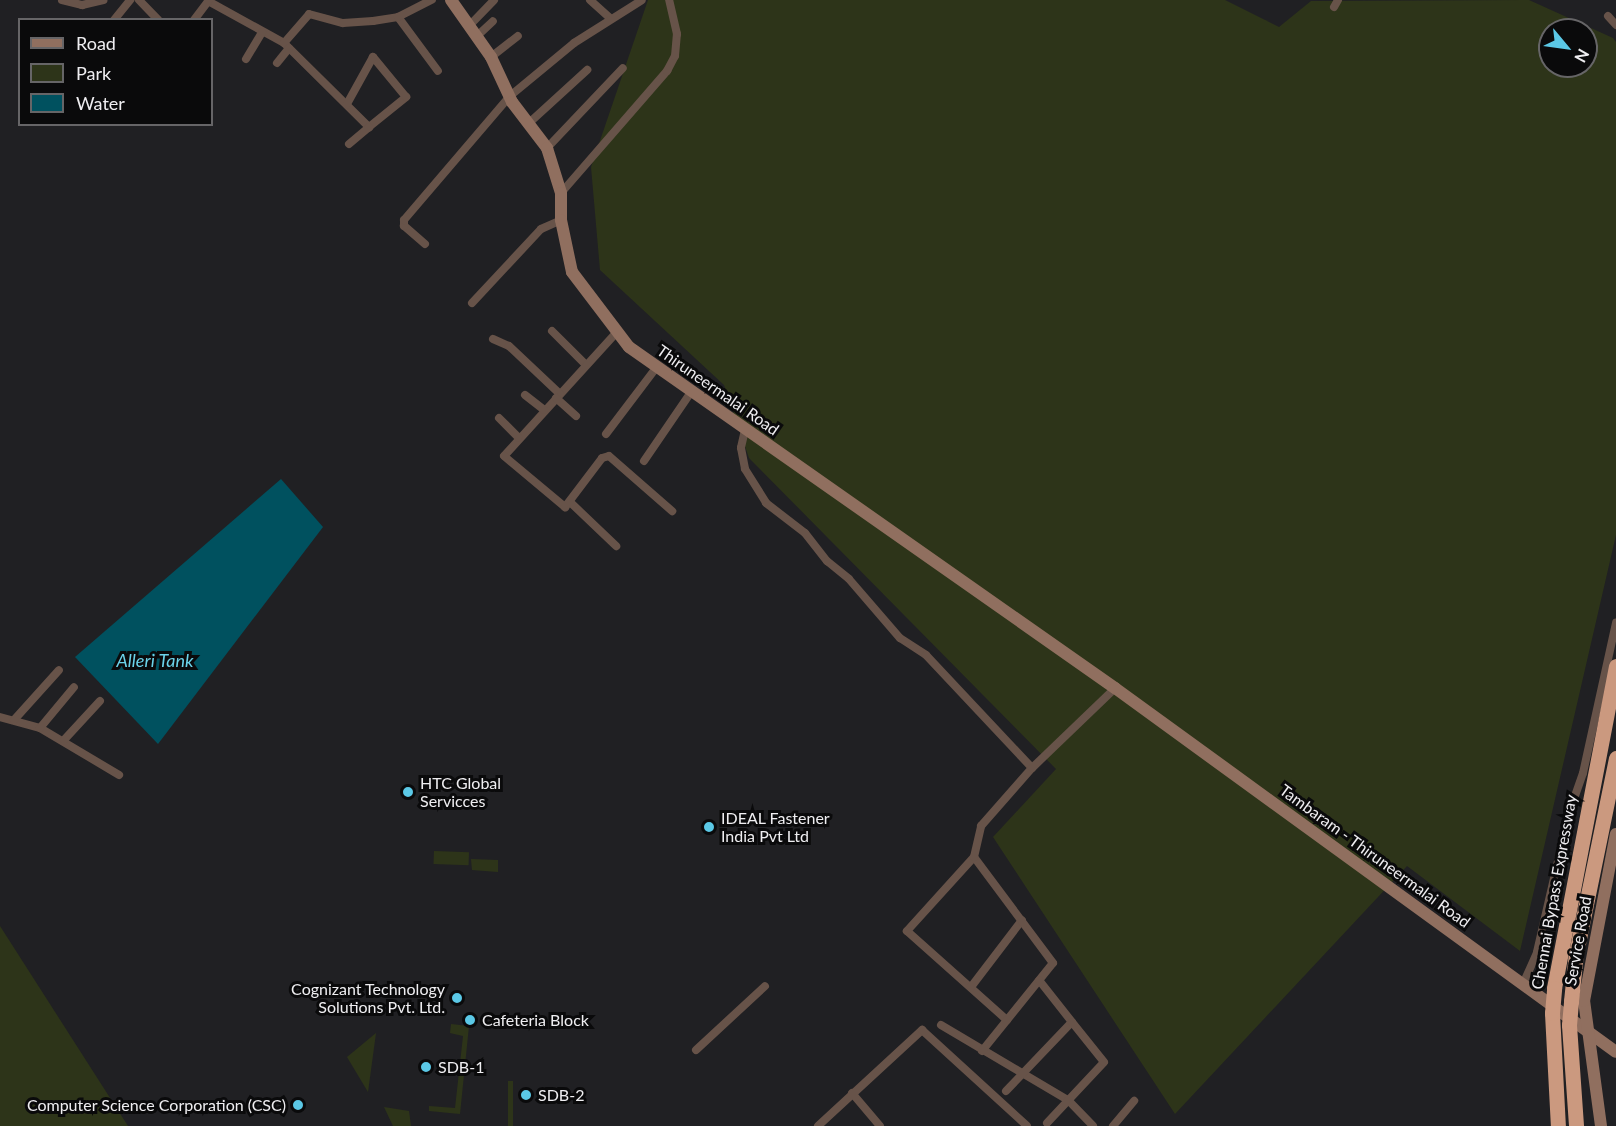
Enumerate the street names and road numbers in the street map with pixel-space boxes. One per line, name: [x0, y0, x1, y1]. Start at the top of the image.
street label: Thiruneermalai Road: [653, 341, 783, 439]
street label: Tambaram - Thiruneermalai Road: [1276, 780, 1474, 932]
street label: Chennai Bypass Expressway: [1527, 793, 1581, 991]
street label: Service Road: [1561, 895, 1595, 987]

